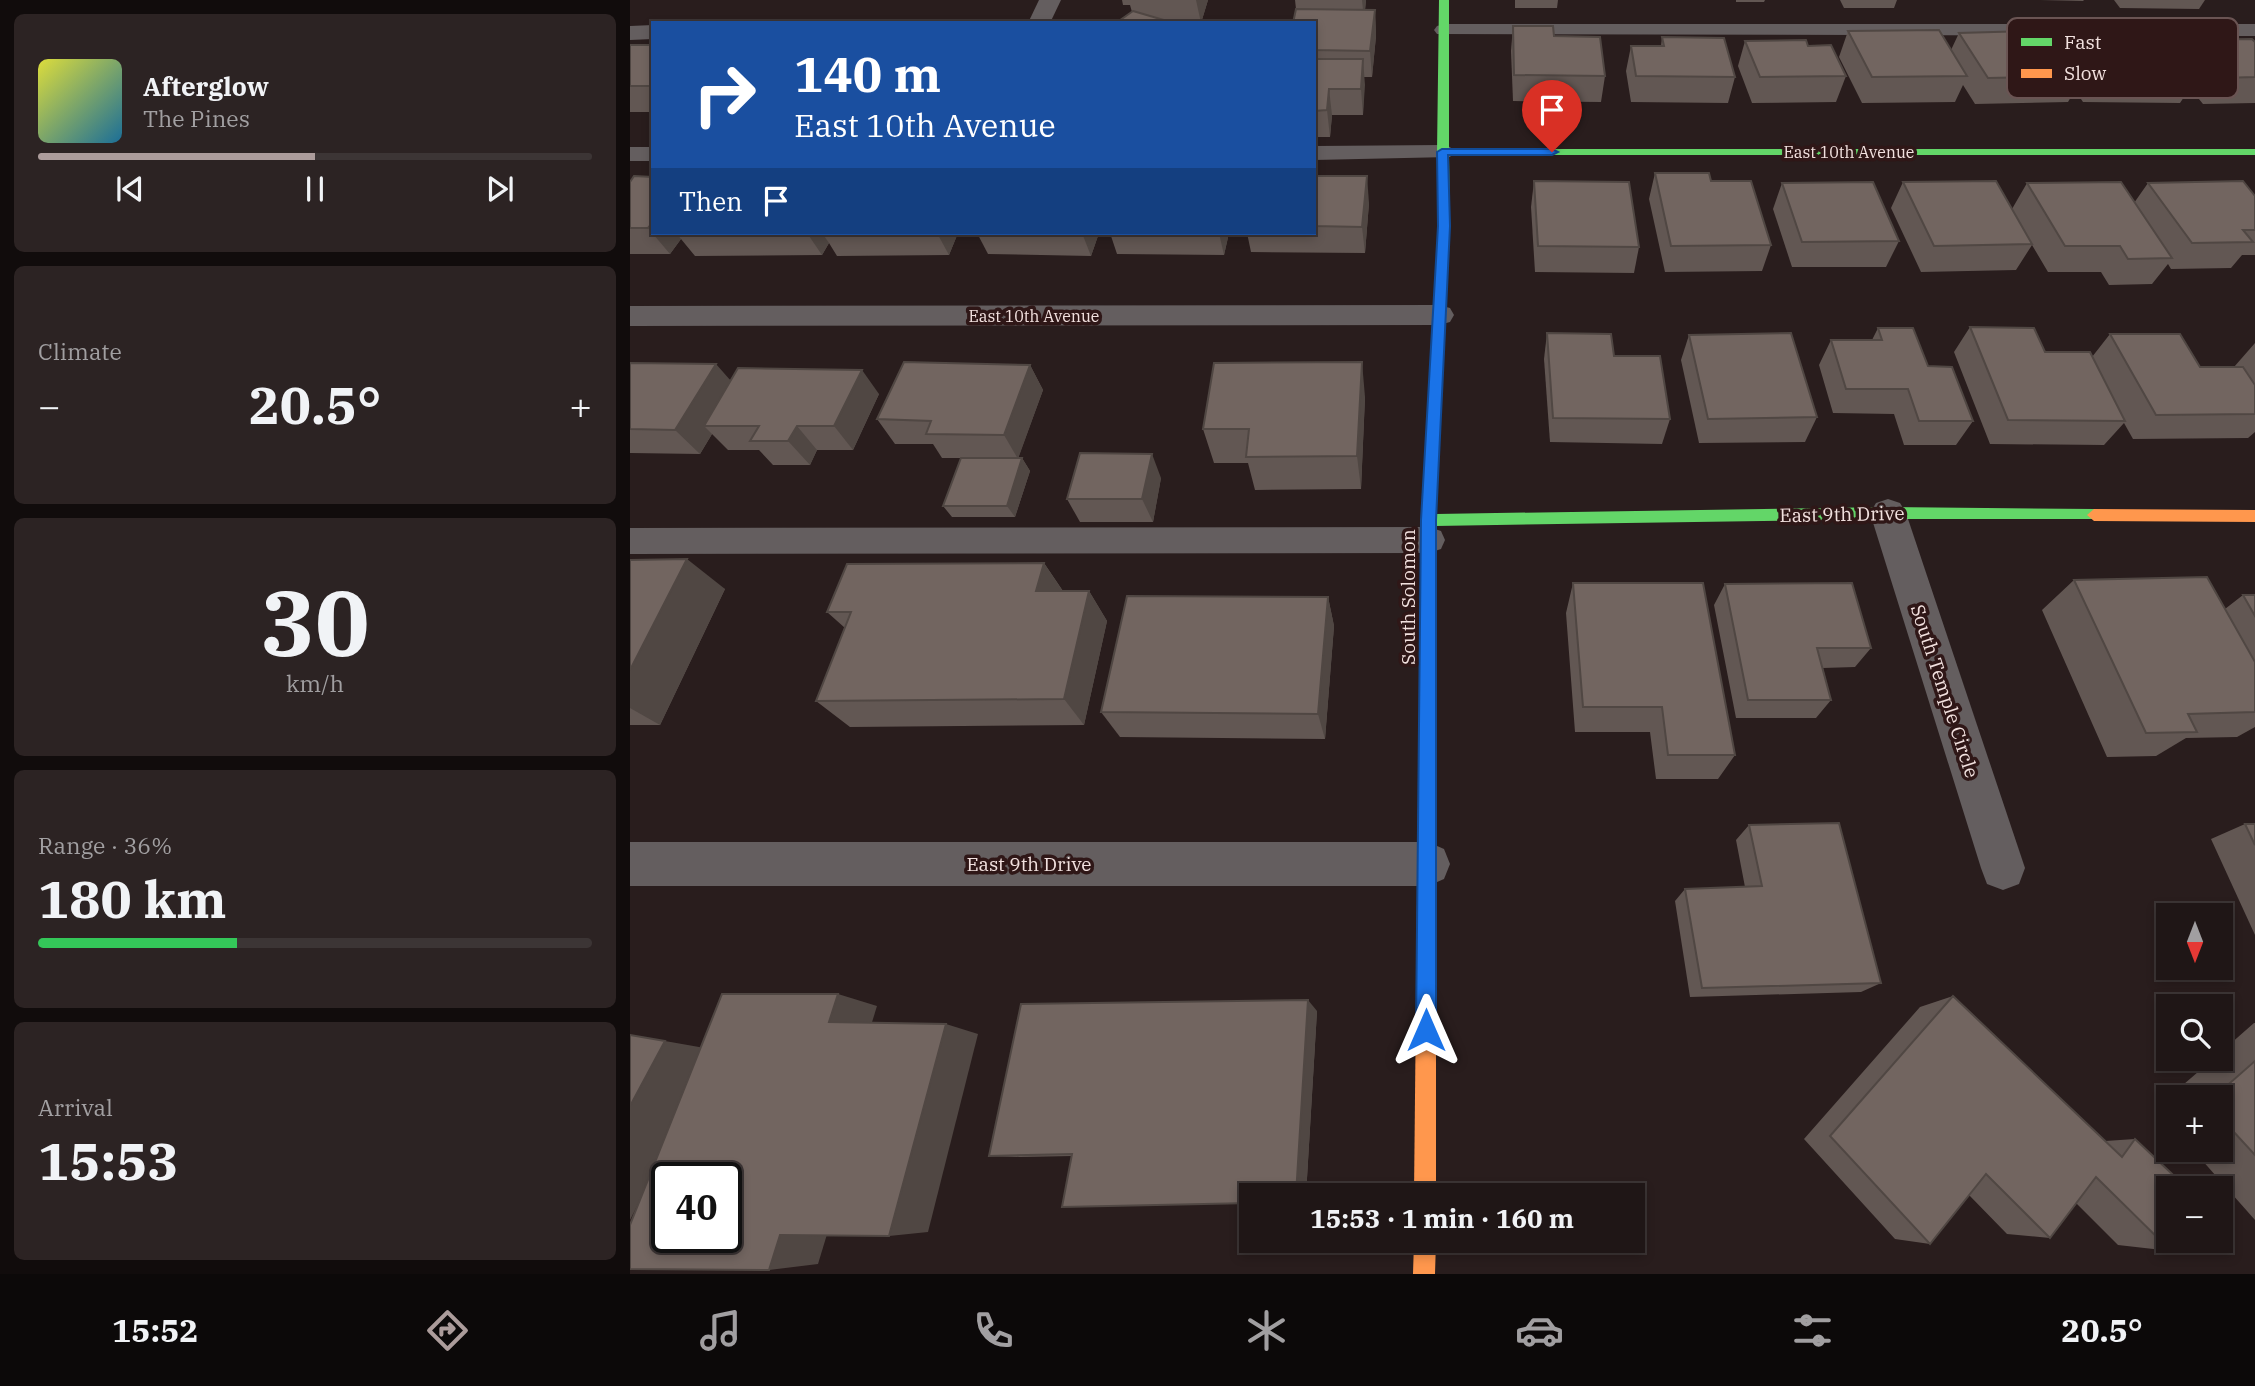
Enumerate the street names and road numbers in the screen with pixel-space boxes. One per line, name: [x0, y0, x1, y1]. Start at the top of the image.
street label: East 10th Avenue: [1784, 142, 1914, 162]
street label: East 10th Avenue: [969, 306, 1099, 326]
street label: East 9th Drive: [1779, 501, 1905, 527]
street label: South Solomon: [1396, 529, 1420, 665]
street label: South Temple Circle: [1906, 601, 1984, 781]
street label: East 9th Drive: [966, 852, 1092, 876]

